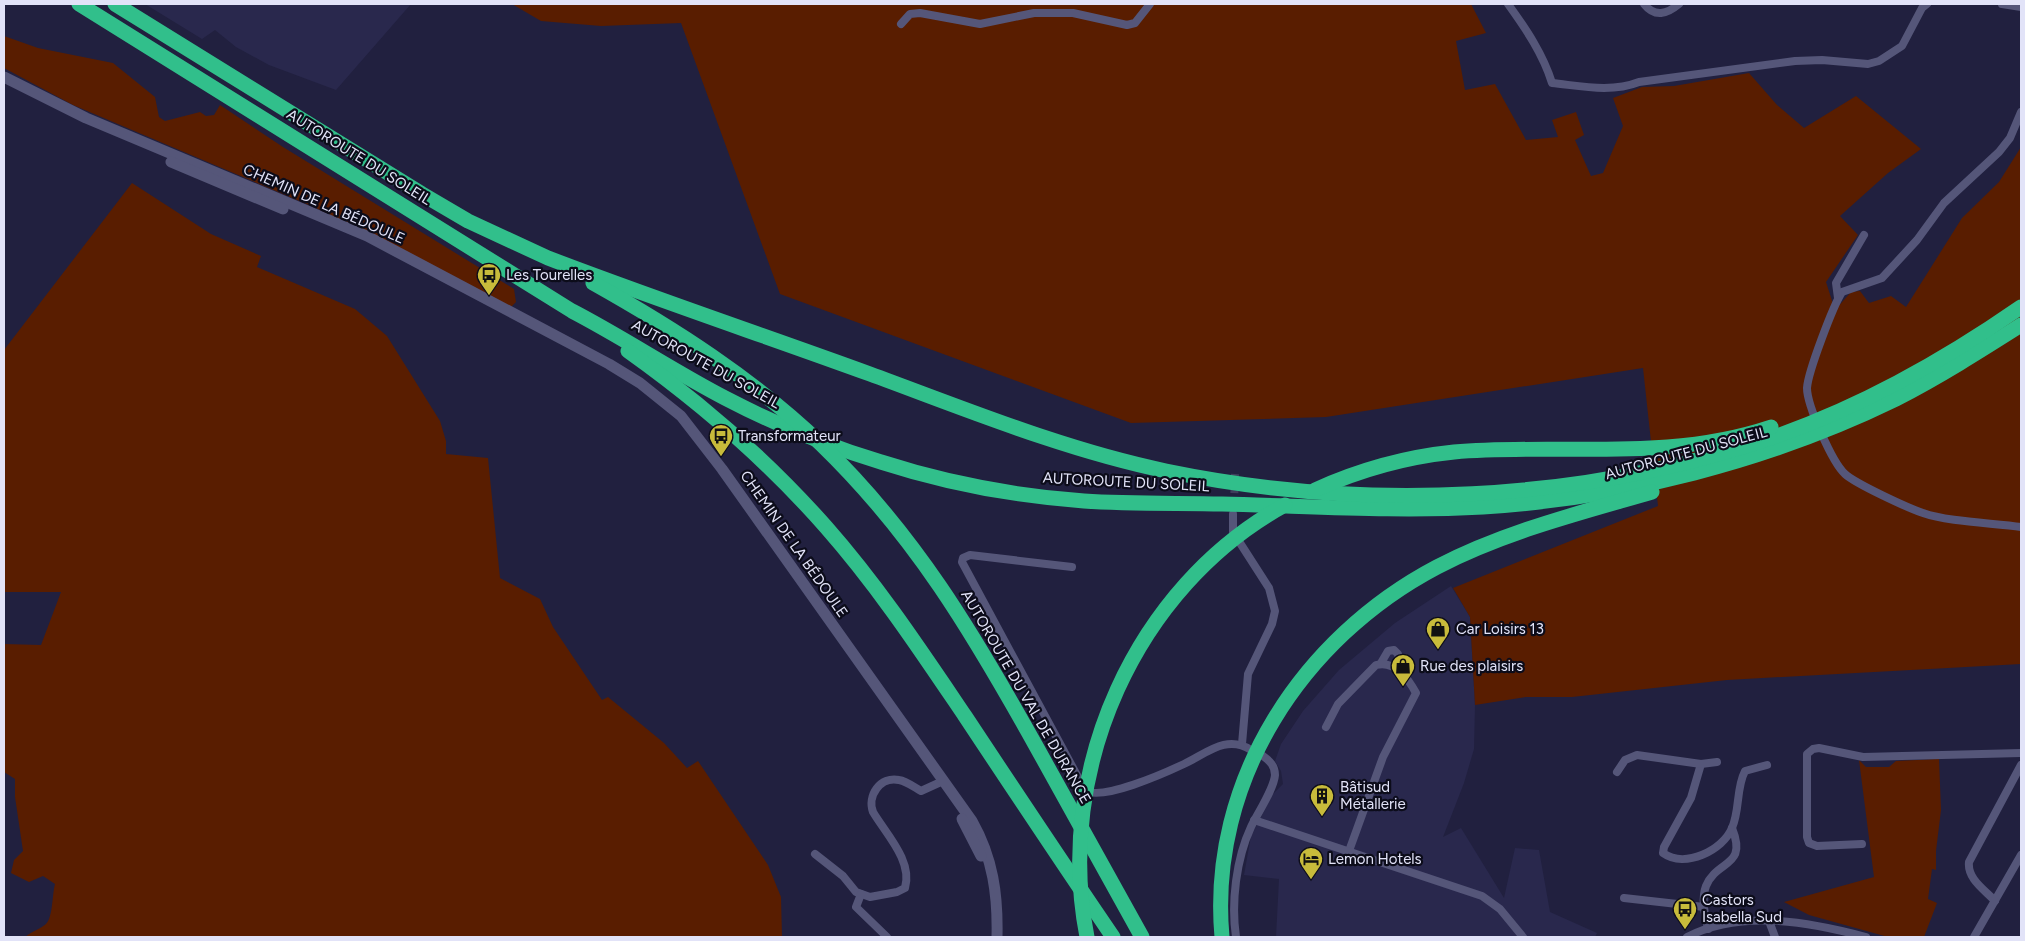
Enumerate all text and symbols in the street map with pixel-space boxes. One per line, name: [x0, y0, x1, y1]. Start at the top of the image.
street label: AUTOROUTE DU SOLEIL: [283, 105, 435, 209]
street label: CHEMIN DE LA BÉDOULE: [240, 160, 408, 248]
bus stop icon: Les Tourelles: [476, 262, 502, 296]
place label: Les Tourelles: [506, 266, 592, 284]
street label: AUTOROUTE DU SOLEIL: [629, 316, 784, 412]
bus stop icon: Transformateur: [708, 423, 734, 457]
street label: AUTOROUTE DU SOLEIL: [1603, 423, 1769, 483]
place label: Transformateur: [738, 427, 841, 445]
street label: CHEMIN DE LA BÉDOULE: [736, 467, 852, 621]
street label: AUTOROUTE DU SOLEIL: [1042, 469, 1210, 495]
street label: AUTOROUTE DU VAL DE DURANCE: [957, 587, 1095, 807]
shop icon: Car Loisirs 13: [1425, 616, 1451, 650]
place label: Car Loisirs 13: [1456, 620, 1544, 638]
shop icon: Rue des plaisirs: [1390, 653, 1416, 687]
place label: Rue des plaisirs: [1420, 657, 1523, 675]
place label: Bâtisud Métallerie: [1340, 778, 1406, 813]
building icon: Bâtisud Métallerie: [1309, 783, 1335, 817]
hotel icon: Lemon Hotels: [1298, 846, 1324, 880]
place label: Lemon Hotels: [1328, 850, 1422, 868]
place label: Castors Isabella Sud: [1702, 891, 1782, 926]
bus stop icon: Castors Isabella Sud: [1672, 896, 1698, 930]

